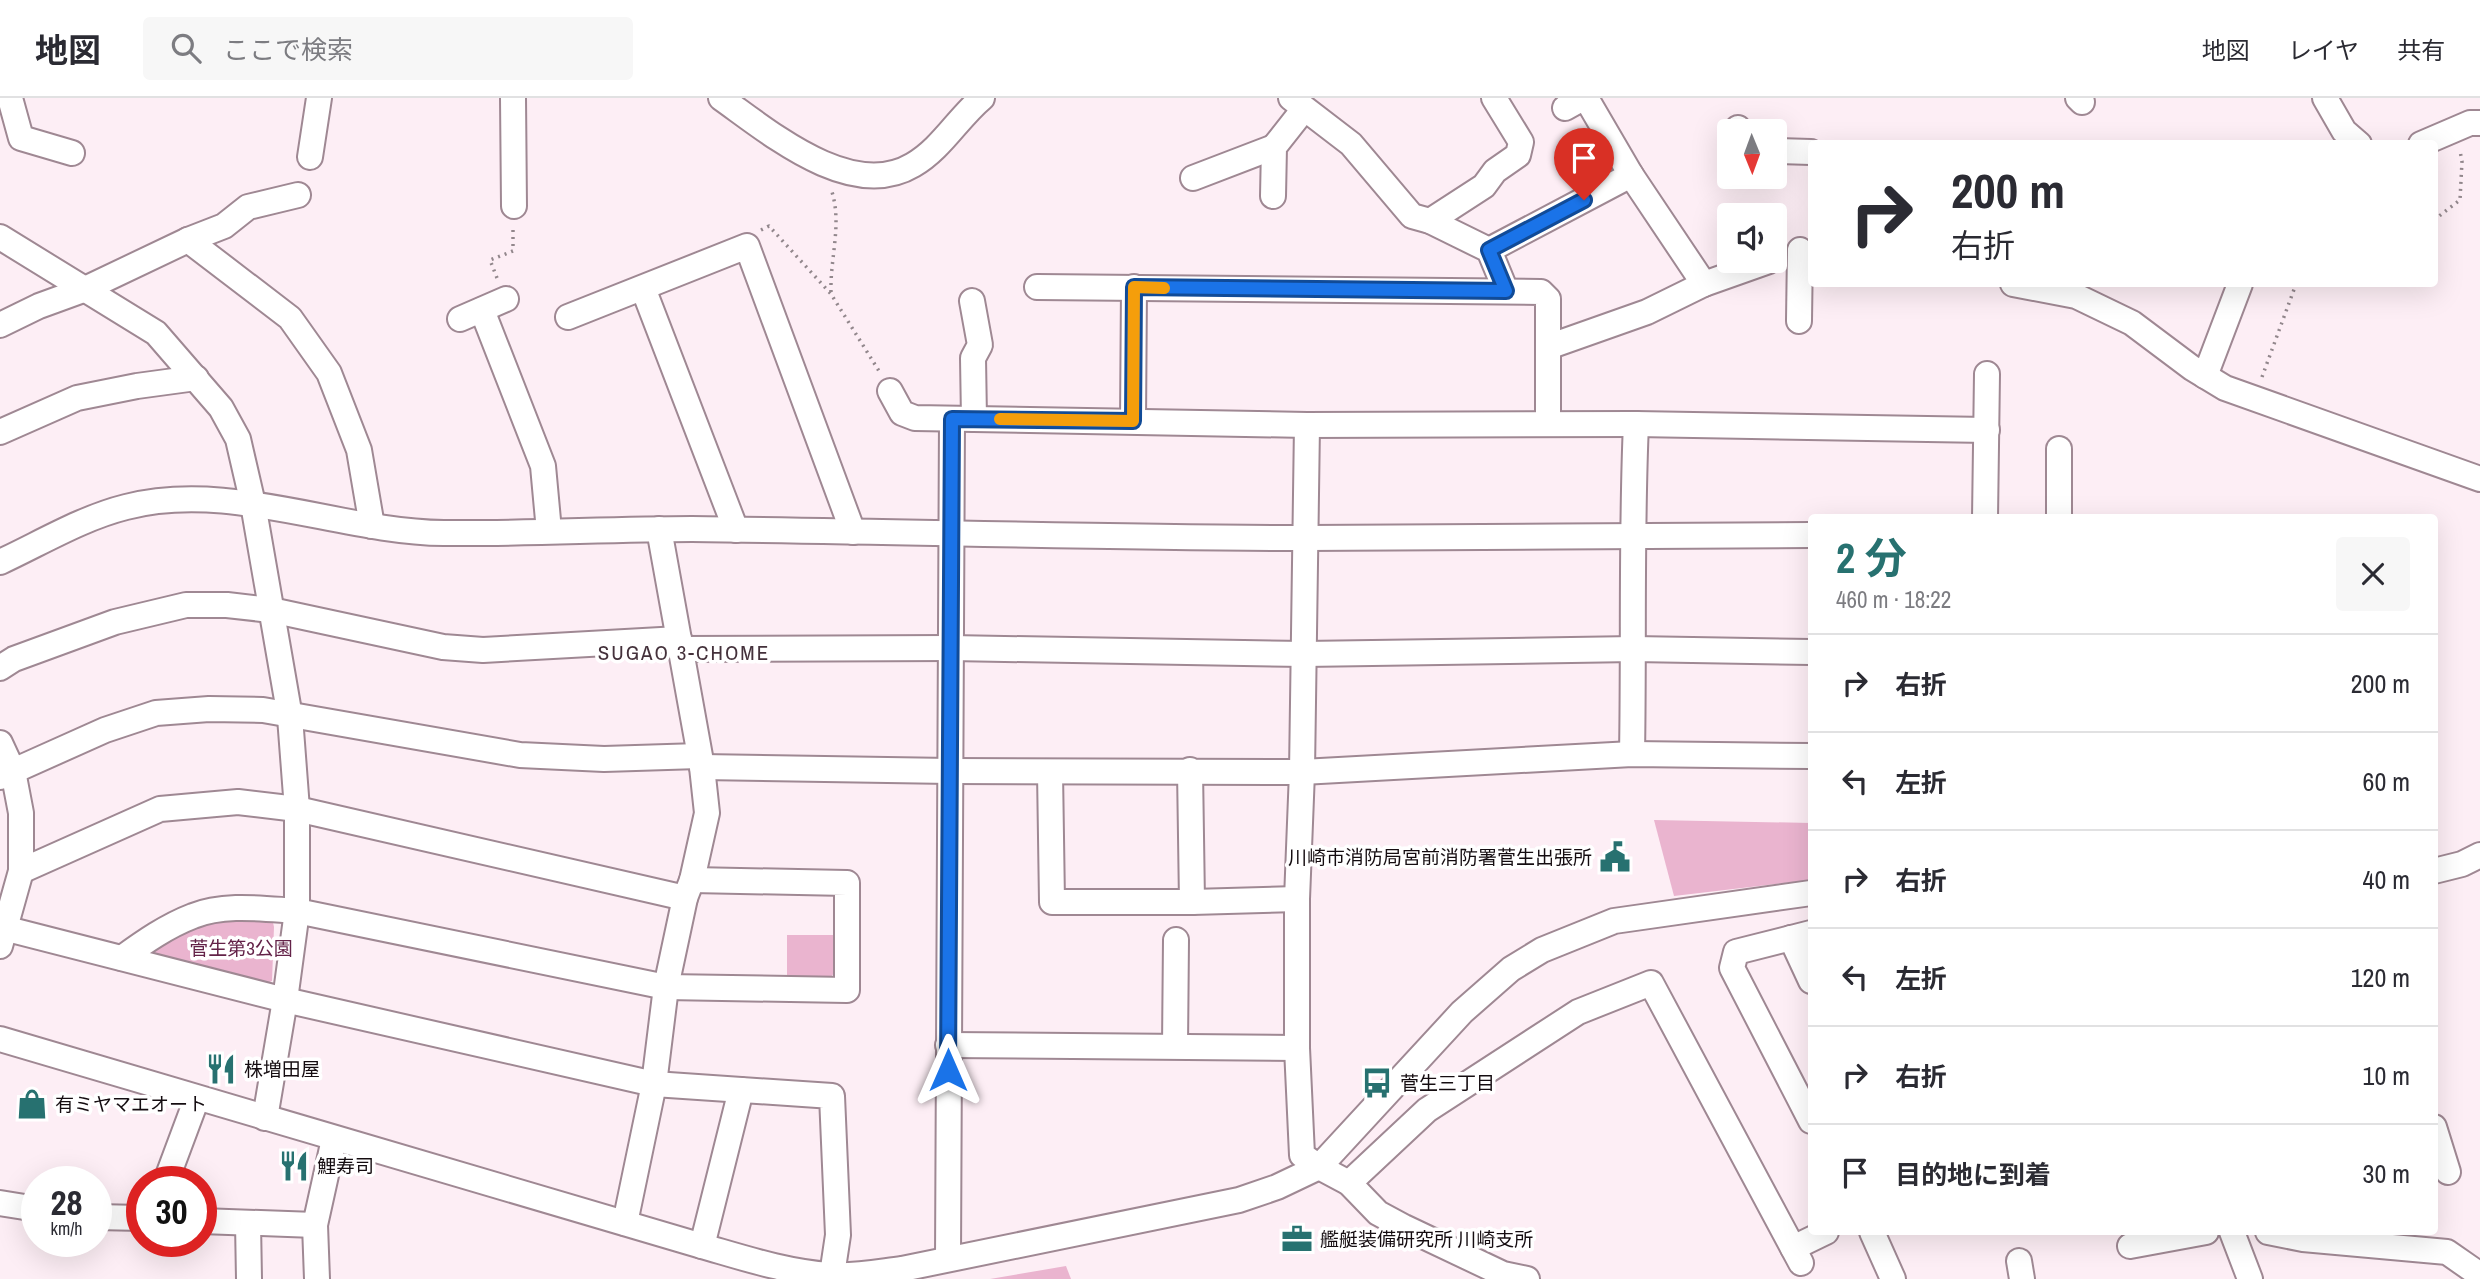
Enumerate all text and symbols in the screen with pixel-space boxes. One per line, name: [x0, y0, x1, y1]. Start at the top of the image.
search box: [143, 17, 633, 80]
text: 地図: [35, 28, 101, 72]
icon: search: [167, 29, 205, 67]
text: ここで検索: [223, 32, 353, 67]
text: 地図: [2202, 34, 2250, 66]
text: レイヤ: [2288, 34, 2359, 66]
text: 共有: [2397, 34, 2445, 66]
north arrow: [1717, 119, 1787, 189]
map controls: [1717, 119, 1787, 273]
pin: [1554, 128, 1614, 200]
icon: arrive: [1565, 139, 1603, 177]
text: 200 m: [1951, 157, 2065, 223]
icon: right: [1836, 168, 1927, 259]
button: sound: [1717, 203, 1787, 273]
text: 右折: [1951, 224, 2015, 267]
text: 2 分: [1836, 530, 1907, 586]
button: close: [2336, 537, 2410, 611]
text: 460 m · 18:22: [1836, 584, 1951, 615]
district label: SUGAO 3-CHOME: [598, 638, 770, 667]
icon: right: [1836, 664, 1874, 702]
text: 200 m: [2351, 666, 2410, 701]
text: 右折: [1895, 667, 1947, 702]
icon: left: [1836, 762, 1874, 800]
text: 60 m: [2363, 764, 2410, 799]
text: 左折: [1895, 765, 1947, 800]
public building icon: 川崎市消防局宮前消防署菅生出張所: [1598, 840, 1632, 874]
place label: 川崎市消防局宮前消防署菅生出張所: [1288, 844, 1592, 870]
icon: right: [1836, 860, 1874, 898]
text: 40 m: [2363, 862, 2410, 897]
text: 右折: [1895, 863, 1947, 898]
park label: 菅生第3公園: [189, 935, 293, 961]
icon: left: [1836, 958, 1874, 996]
text: 120 m: [2351, 960, 2410, 995]
text: 左折: [1895, 961, 1947, 996]
position arrow: [911, 1033, 985, 1107]
restaurant icon: 株増田屋: [204, 1052, 238, 1086]
place label: 株増田屋: [244, 1056, 320, 1082]
icon: right: [1836, 1056, 1874, 1094]
text: 10 m: [2363, 1058, 2410, 1093]
text: 右折: [1895, 1059, 1947, 1094]
bus stop icon: 菅生三丁目: [1360, 1066, 1394, 1100]
place label: 菅生三丁目: [1400, 1070, 1495, 1096]
shop icon: 有ミヤマエオート: [15, 1087, 49, 1121]
place label: 有ミヤマエオート: [55, 1091, 207, 1117]
restaurant icon: 鯉寿司: [277, 1149, 311, 1183]
place label: 鯉寿司: [317, 1153, 374, 1179]
icon: arrive: [1836, 1154, 1874, 1192]
text: 30 m: [2363, 1156, 2410, 1191]
text: 目的地に到着: [1895, 1157, 2051, 1192]
speed limit sign: 30: [126, 1166, 217, 1257]
text: 28: [51, 1179, 82, 1226]
text: km/h: [51, 1216, 83, 1241]
office icon: 艦艇装備研究所 川崎支所: [1280, 1222, 1314, 1256]
place label: 艦艇装備研究所 川崎支所: [1320, 1226, 1533, 1252]

